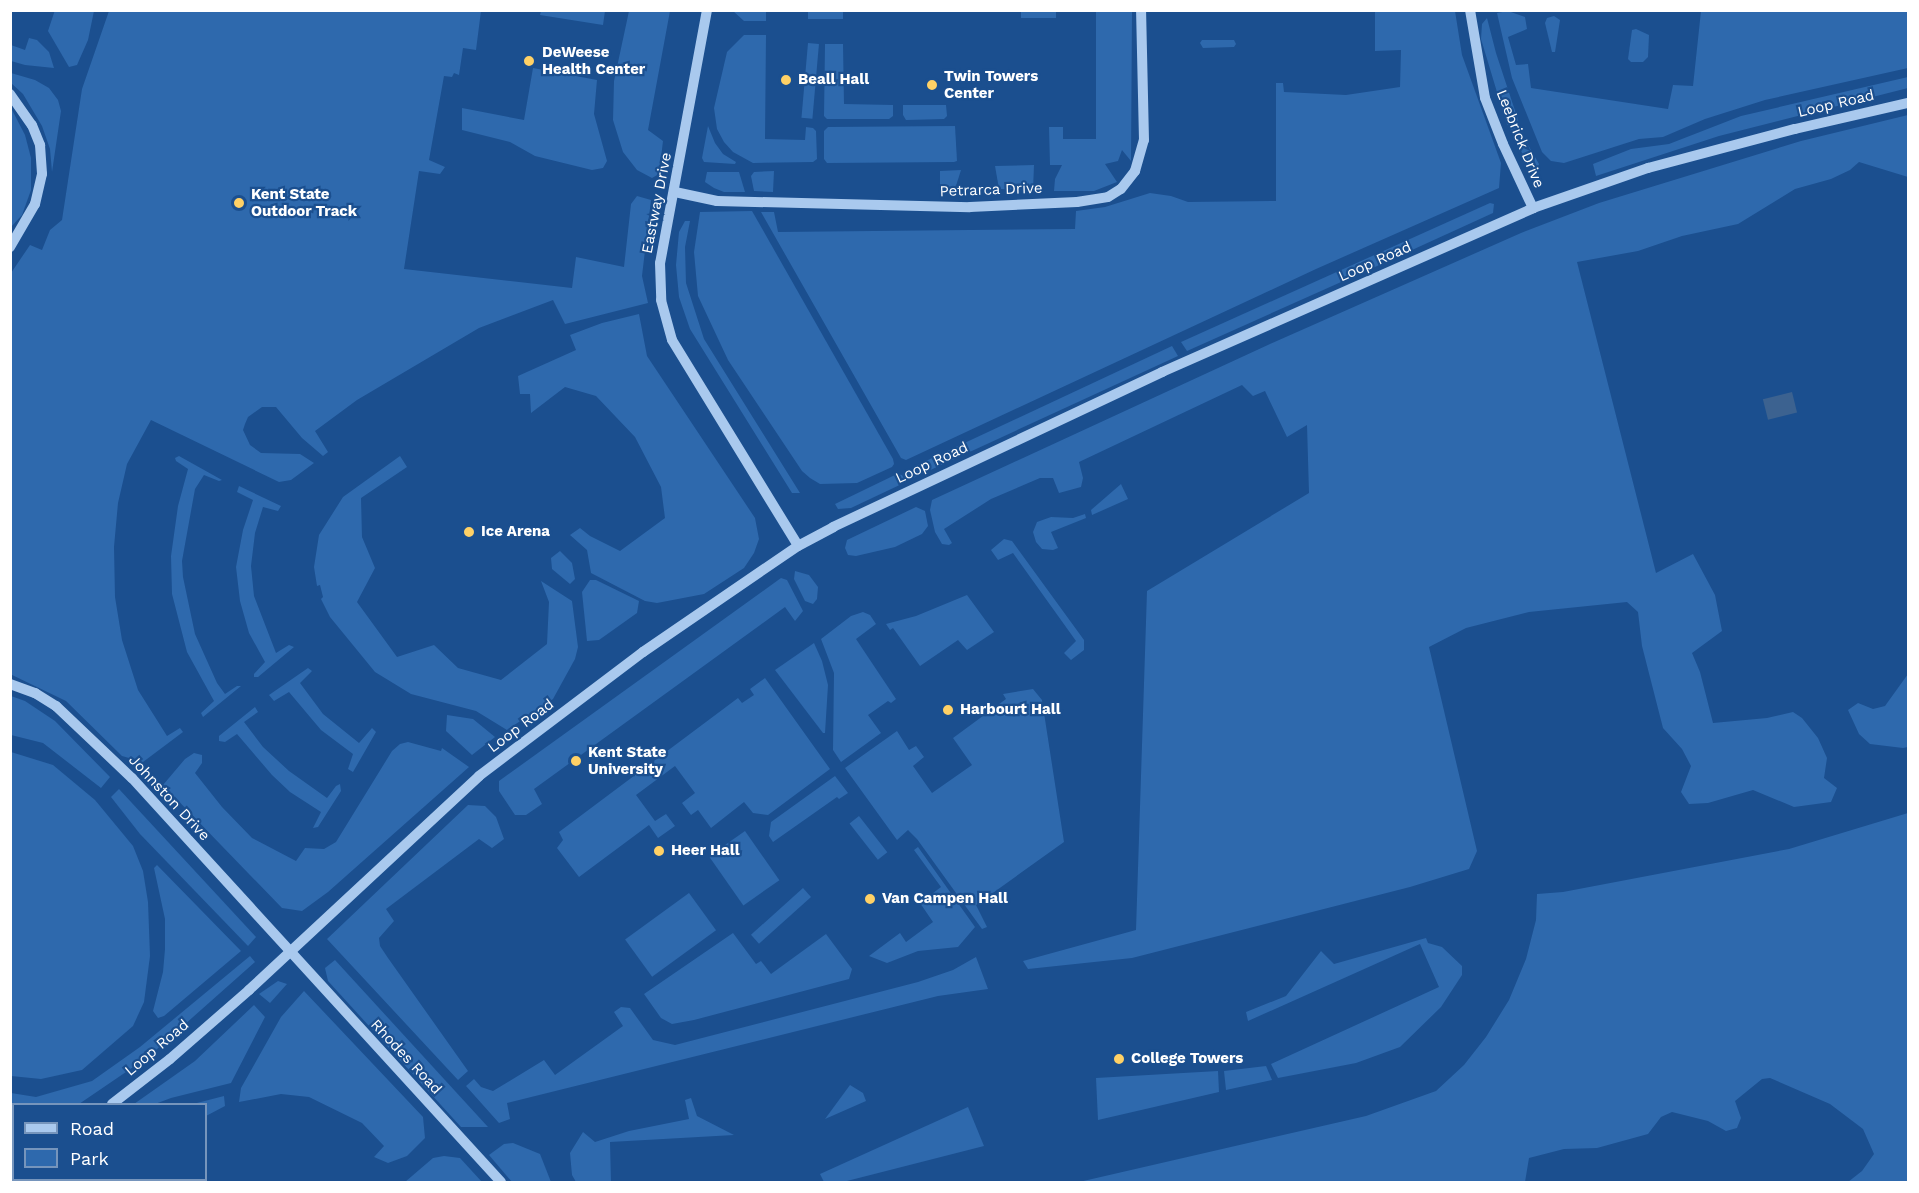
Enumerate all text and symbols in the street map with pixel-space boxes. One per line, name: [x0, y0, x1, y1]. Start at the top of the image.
place label: DeWeese Health Center: [542, 43, 645, 78]
marker: DeWeese Health Center: [520, 52, 538, 70]
place label: Twin Towers Center: [944, 67, 1038, 102]
place label: Beall Hall: [798, 71, 869, 89]
marker: Beall Hall: [779, 73, 793, 87]
marker: Twin Towers Center: [925, 78, 939, 92]
street label: Loop Road: [1796, 86, 1876, 122]
street label: Leebrick Drive: [1492, 87, 1548, 191]
street label: Eastway Drive: [638, 151, 676, 255]
street label: Petrarca Drive: [939, 179, 1043, 201]
place label: Kent State Outdoor Track: [251, 185, 358, 220]
marker: Kent State Outdoor Track: [232, 196, 246, 210]
street label: Loop Road: [1336, 238, 1414, 286]
street label: Loop Road: [893, 438, 971, 488]
place label: Ice Arena: [481, 523, 550, 541]
marker: Ice Arena: [462, 525, 476, 539]
street label: Loop Road: [484, 695, 558, 757]
place label: Harbourt Hall: [960, 701, 1061, 719]
marker: Harbourt Hall: [941, 703, 955, 717]
place label: Kent State University: [588, 743, 667, 778]
street label: Johnston Drive: [125, 751, 213, 845]
marker: Kent State University: [569, 754, 583, 768]
place label: Heer Hall: [671, 842, 740, 860]
marker: Heer Hall: [652, 844, 666, 858]
place label: Van Campen Hall: [882, 890, 1008, 908]
marker: Van Campen Hall: [863, 892, 877, 906]
street label: Loop Road: [121, 1016, 193, 1080]
street label: Rhodes Road: [367, 1016, 445, 1098]
place label: College Towers: [1131, 1050, 1244, 1068]
marker: College Towers: [1112, 1052, 1126, 1066]
legend: [12, 1103, 207, 1181]
text: Road: [70, 1118, 114, 1139]
text: Park: [70, 1148, 109, 1169]

